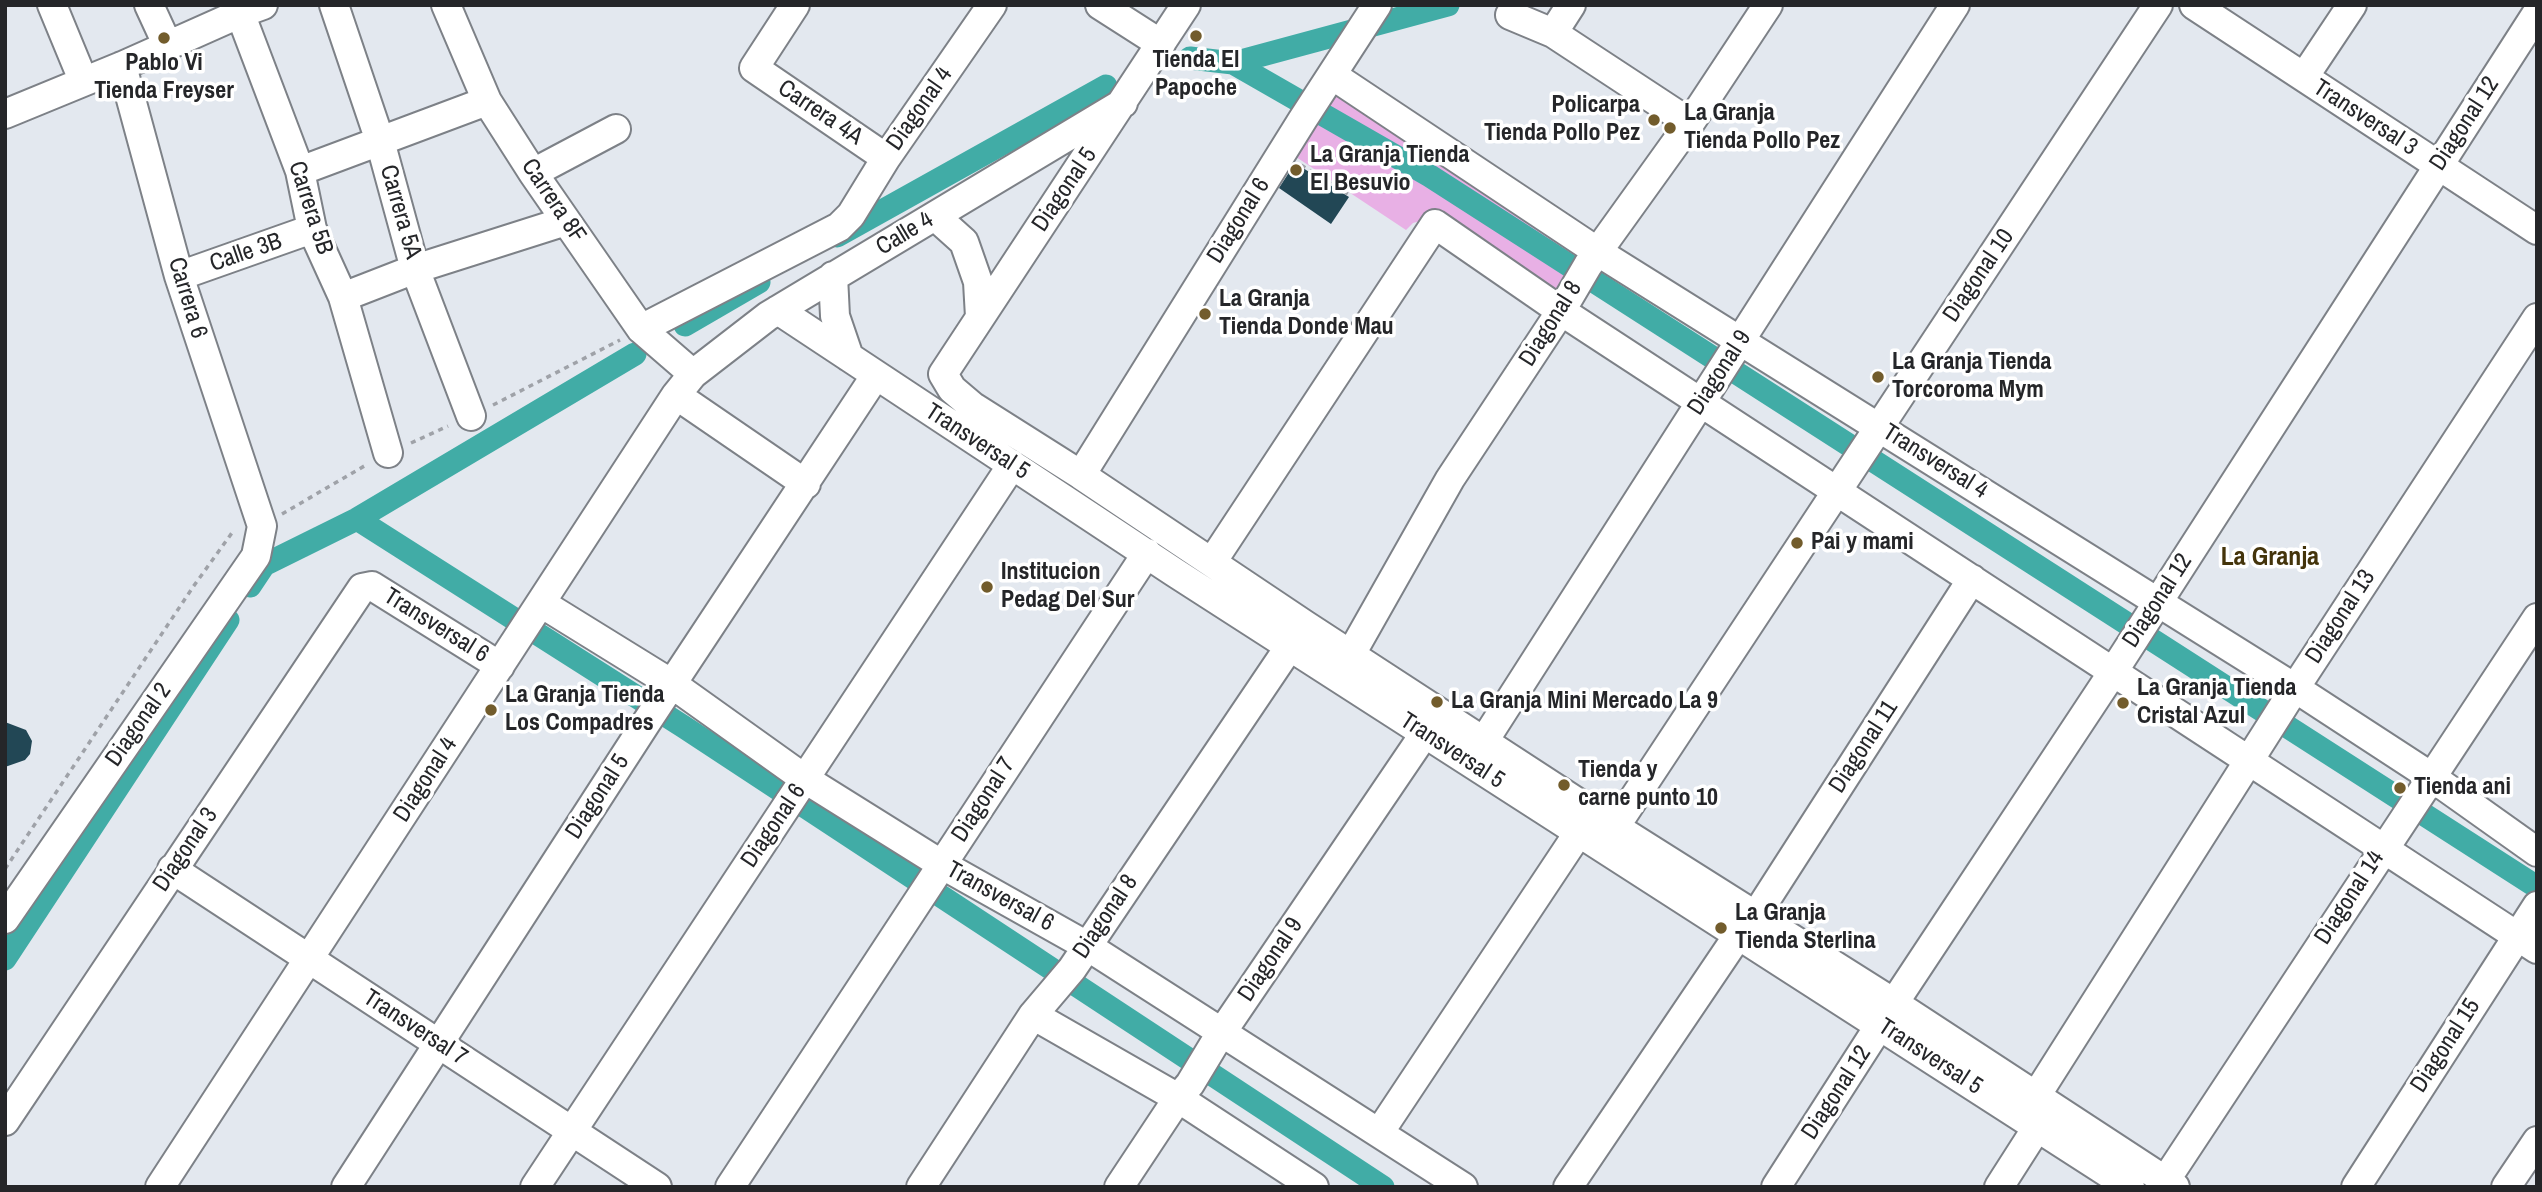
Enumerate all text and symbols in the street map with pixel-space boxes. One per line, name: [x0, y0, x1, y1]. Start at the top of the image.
marker: Tienda El Papoche: [1188, 28, 1204, 44]
marker: Pablo Vi Tienda Freyser: [156, 30, 172, 46]
place label: Tienda El Papoche: [1152, 47, 1240, 103]
place label: Pablo Vi Tienda Freyser: [94, 50, 234, 106]
street label: Diagonal 4: [881, 62, 959, 156]
street label: Diagonal 12: [2424, 72, 2506, 176]
street label: Carrera 4A: [772, 74, 868, 152]
street label: Transversal 3: [2307, 74, 2423, 162]
place label: Policarpa Tienda Pollo Pez: [1484, 92, 1640, 148]
place label: La Granja Tienda Pollo Pez: [1684, 100, 1840, 156]
marker: Policarpa Tienda Pollo Pez: [1646, 112, 1662, 128]
marker: La Granja Tienda Pollo Pez: [1662, 120, 1678, 136]
street label: Diagonal 5: [1026, 142, 1104, 238]
place label: La Granja Tienda El Besuvio: [1310, 142, 1469, 198]
street label: Carrera 8F: [514, 154, 592, 248]
street label: Carrera 5B: [281, 158, 339, 258]
street label: Carrera 5A: [373, 162, 427, 262]
marker: La Granja Tienda El Besuvio: [1288, 162, 1304, 178]
street label: Diagonal 6: [1202, 173, 1276, 269]
street label: Calle 4: [871, 206, 939, 262]
street label: Diagonal 10: [1937, 224, 2021, 328]
street label: Calle 3B: [206, 227, 286, 279]
street label: Carrera 6: [161, 254, 213, 342]
street label: Diagonal 8: [1514, 276, 1588, 372]
place label: La Granja Tienda Donde Mau: [1219, 286, 1394, 342]
marker: La Granja Tienda Donde Mau: [1197, 306, 1213, 322]
street label: Diagonal 9: [1682, 325, 1758, 421]
place label: La Granja Tienda Torcoroma Mym: [1892, 349, 2051, 405]
marker: La Granja Tienda Torcoroma Mym: [1870, 369, 1886, 385]
street label: Transversal 5: [919, 398, 1035, 486]
street label: Transversal 4: [1877, 418, 1993, 506]
place label: Pai y mami: [1811, 529, 1914, 557]
marker: Pai y mami: [1789, 535, 1805, 551]
district label: La Granja: [2221, 542, 2319, 574]
street label: Diagonal 12: [2117, 549, 2199, 653]
place label: Institucion Pedag Del Sur: [1001, 559, 1134, 615]
street label: Diagonal 13: [2300, 565, 2382, 669]
marker: Institucion Pedag Del Sur: [979, 579, 995, 595]
street label: Transversal 6: [378, 582, 494, 670]
place label: La Granja Tienda Cristal Azul: [2137, 675, 2296, 731]
street label: Diagonal 2: [100, 678, 178, 772]
place label: La Granja Tienda Los Compadres: [505, 682, 664, 738]
place label: La Granja Mini Mercado La 9: [1451, 688, 1718, 716]
marker: La Granja Mini Mercado La 9: [1429, 694, 1445, 710]
street label: Diagonal 11: [1823, 695, 1905, 799]
marker: La Granja Tienda Cristal Azul: [2115, 695, 2131, 711]
marker: La Granja Tienda Los Compadres: [483, 702, 499, 718]
street label: Transversal 5: [1394, 707, 1510, 795]
street label: Diagonal 4: [388, 732, 464, 828]
street label: Diagonal 5: [560, 749, 636, 845]
street label: Diagonal 7: [946, 752, 1022, 848]
place label: Tienda y carne punto 10: [1578, 757, 1718, 813]
place label: Tienda ani: [2414, 774, 2511, 802]
marker: Tienda y carne punto 10: [1556, 777, 1572, 793]
street label: Diagonal 6: [735, 778, 813, 874]
marker: Tienda ani: [2392, 780, 2408, 796]
street label: Diagonal 3: [147, 802, 225, 898]
street label: Diagonal 14: [2309, 846, 2391, 950]
street label: Transversal 6: [941, 856, 1059, 938]
street label: Diagonal 8: [1067, 869, 1145, 965]
place label: La Granja Tienda Sterlina: [1735, 900, 1876, 956]
street label: Diagonal 9: [1232, 912, 1310, 1008]
marker: La Granja Tienda Sterlina: [1713, 920, 1729, 936]
street label: Transversal 7: [357, 984, 473, 1072]
street label: Diagonal 15: [2405, 994, 2487, 1098]
street label: Transversal 5: [1872, 1013, 1988, 1101]
street label: Diagonal 12: [1796, 1041, 1878, 1145]

